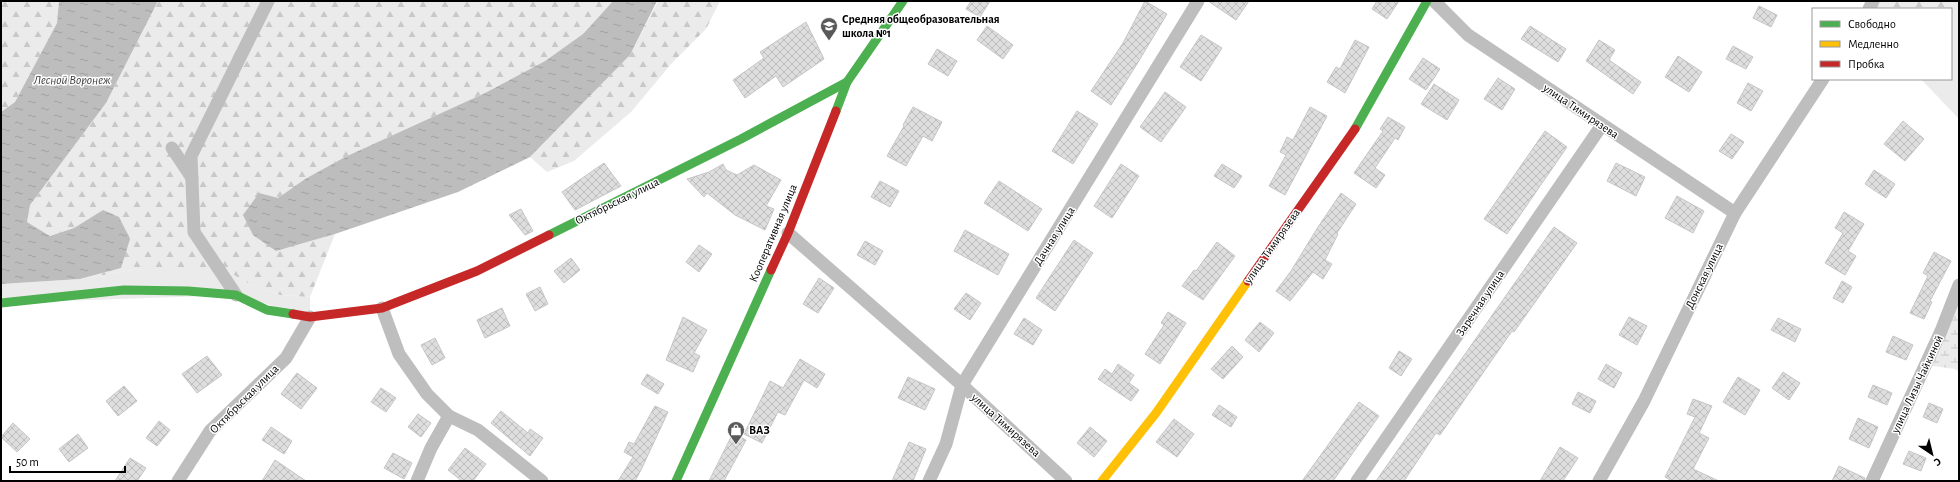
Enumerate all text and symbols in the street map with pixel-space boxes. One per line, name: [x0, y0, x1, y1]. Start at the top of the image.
legend: [1812, 8, 1952, 80]
place label: Средняя общеобразовательная школа №1: [842, 13, 1000, 39]
school or university icon: Средняя общеобразовательная школа №1: [819, 16, 839, 41]
text: Свободно: [1848, 18, 1896, 30]
text: Медленно: [1848, 38, 1899, 50]
text: Пробка: [1848, 58, 1885, 70]
water label: Лесной Воронеж: [32, 74, 111, 87]
street label: улица Тимирязева: [1540, 81, 1621, 142]
street label: Октябрьская улица: [573, 175, 662, 227]
street label: Кооперативная улица: [747, 182, 800, 284]
street label: Дачная улица: [1031, 204, 1078, 268]
street label: улица Тимирязева: [1241, 206, 1303, 287]
street label: Донская улица: [1683, 241, 1726, 311]
street label: Заречная улица: [1454, 267, 1508, 339]
street label: улица Лизы Чайкиной: [1889, 333, 1946, 436]
street label: Октябрьская улица: [207, 362, 282, 436]
street label: улица Тимирязева: [968, 390, 1043, 460]
shop icon: ВАЗ: [726, 420, 746, 445]
place label: ВАЗ: [749, 424, 770, 436]
north arrow: [1912, 434, 1952, 474]
scale bar: [10, 448, 125, 474]
text: 50 m: [16, 456, 39, 468]
text: С: [1932, 456, 1943, 468]

